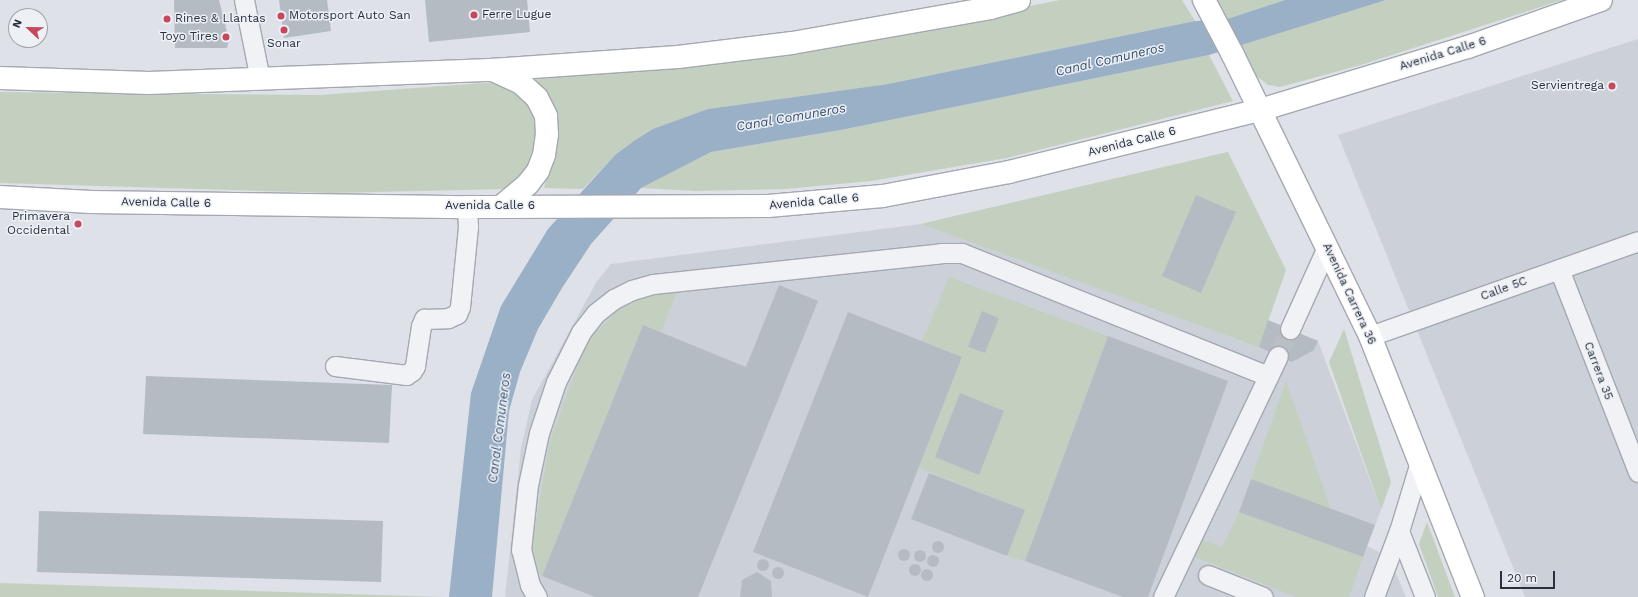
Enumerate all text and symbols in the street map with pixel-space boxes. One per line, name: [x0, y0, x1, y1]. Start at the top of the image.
north arrow: [8, 8, 48, 48]
place label: Ferre Lugue: [482, 8, 551, 22]
place label: Motorsport Auto San: [289, 9, 411, 23]
marker: Ferre Lugue: [469, 10, 479, 20]
marker: Motorsport Auto San: [276, 11, 286, 21]
place label: Rines & Llantas: [175, 12, 266, 26]
marker: Rines & Llantas: [162, 14, 172, 24]
text: N: [10, 17, 25, 30]
marker: Sonar: [279, 25, 289, 35]
place label: Toyo Tires: [159, 30, 218, 44]
marker: Toyo Tires: [221, 32, 231, 42]
street label: Avenida Calle 6: [1398, 34, 1488, 74]
place label: Sonar: [267, 37, 301, 51]
water label: Canal Comuneros: [1054, 40, 1166, 80]
place label: Servientrega: [1531, 79, 1604, 93]
marker: Servientrega: [1607, 81, 1617, 91]
water label: Canal Comuneros: [735, 101, 847, 135]
street label: Avenida Calle 6: [1086, 124, 1178, 160]
street label: Avenida Calle 6: [768, 191, 860, 213]
street label: Avenida Calle 6: [121, 195, 211, 211]
street label: Avenida Calle 6: [445, 199, 535, 213]
place label: Primavera Occidental: [7, 210, 70, 238]
marker: Primavera Occidental: [73, 219, 83, 229]
street label: Avenida Carrera 36: [1319, 241, 1379, 347]
street label: Calle 5C: [1479, 274, 1529, 304]
street label: Carrera 35: [1580, 340, 1616, 402]
water label: Canal Comuneros: [485, 372, 515, 484]
scale bar: [1502, 563, 1557, 589]
text: 20 m: [1507, 571, 1537, 585]

